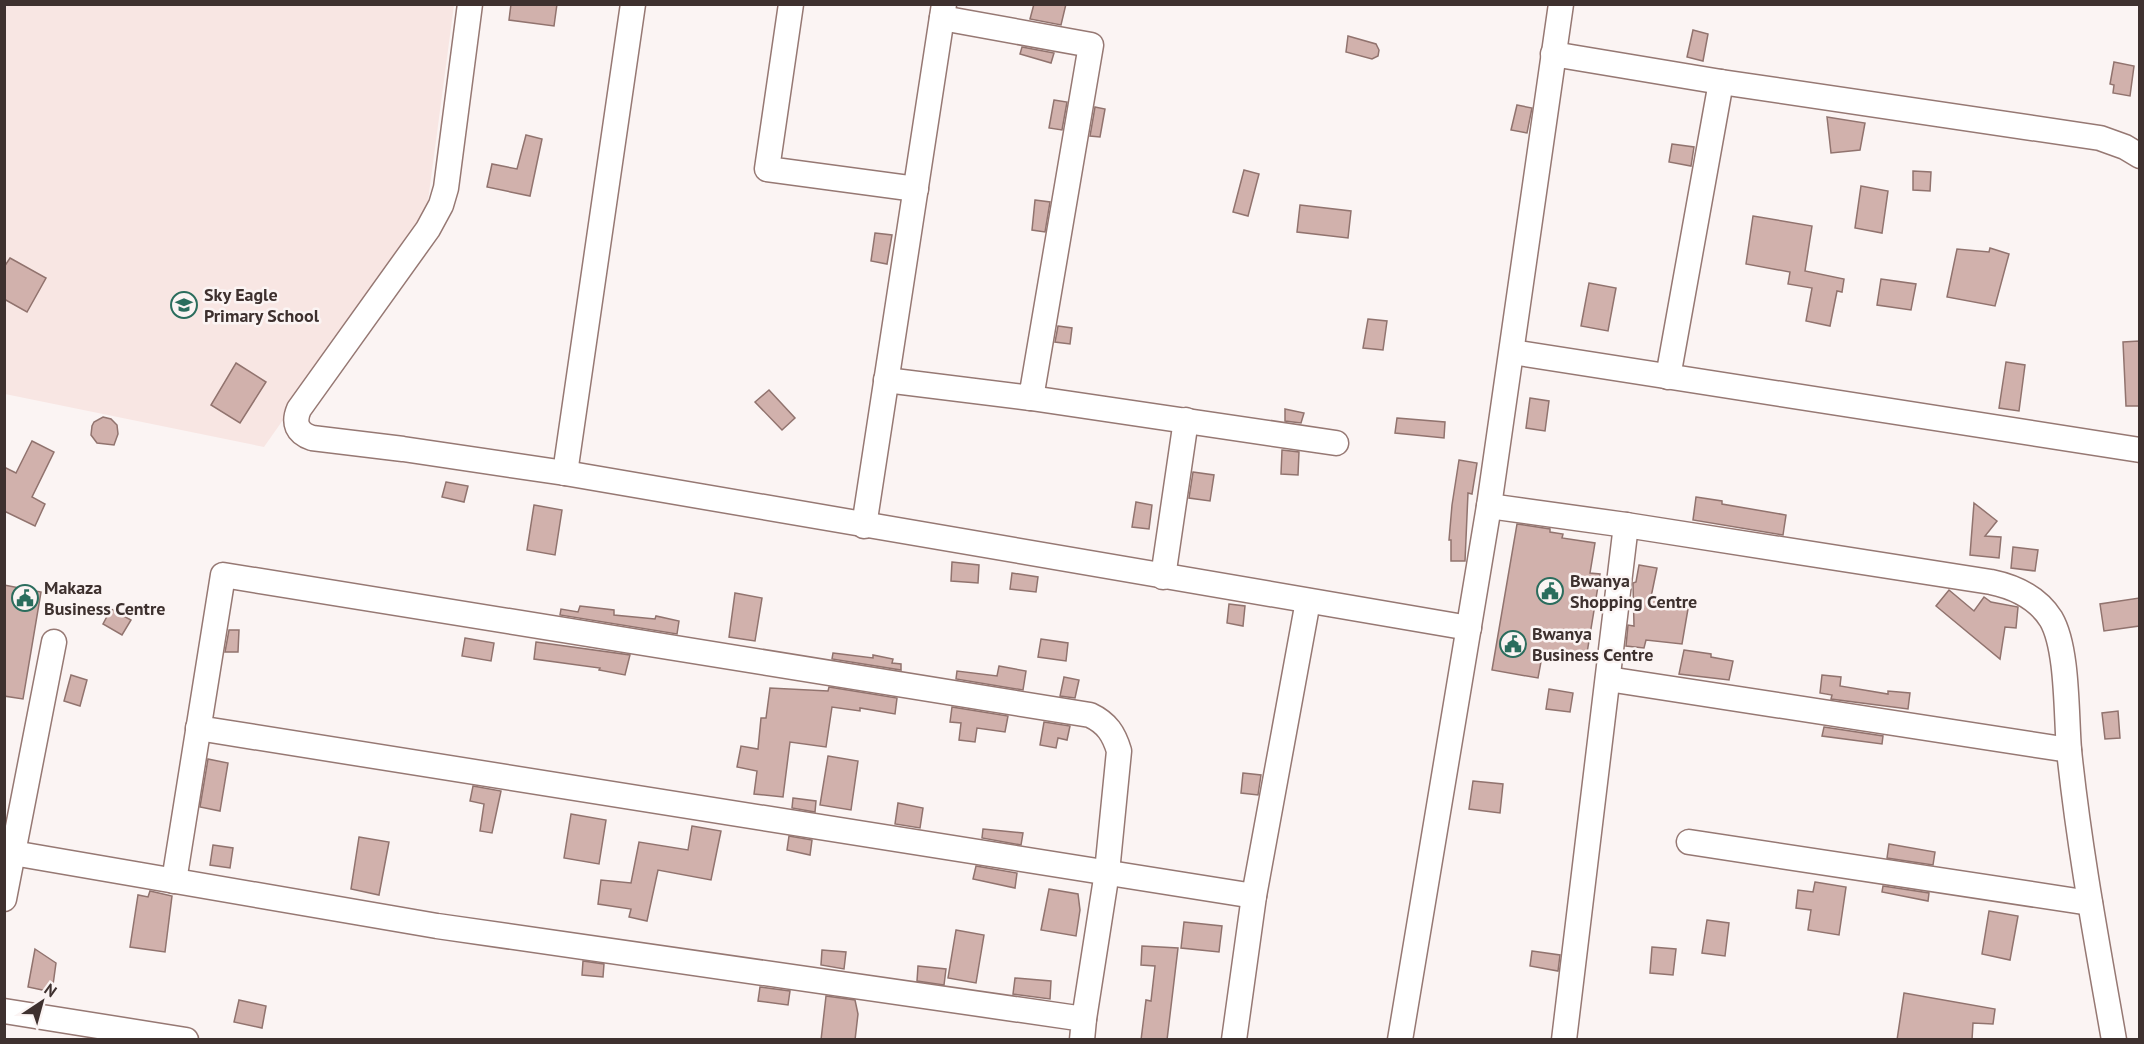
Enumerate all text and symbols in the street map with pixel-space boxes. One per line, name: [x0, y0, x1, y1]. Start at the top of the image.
place label: Sky Eagle Primary School: [204, 283, 320, 327]
school or university icon: Sky Eagle Primary School: [169, 290, 199, 320]
place label: Bwanya Shopping Centre: [1570, 569, 1697, 613]
place label: Makaza Business Centre: [44, 576, 165, 620]
public building icon: Bwanya Shopping Centre: [1535, 576, 1565, 606]
public building icon: Makaza Business Centre: [10, 583, 40, 613]
place label: Bwanya Business Centre: [1532, 622, 1653, 666]
public building icon: Bwanya Business Centre: [1498, 629, 1528, 659]
north arrow: [12, 972, 72, 1032]
text: N: [41, 979, 61, 1001]

